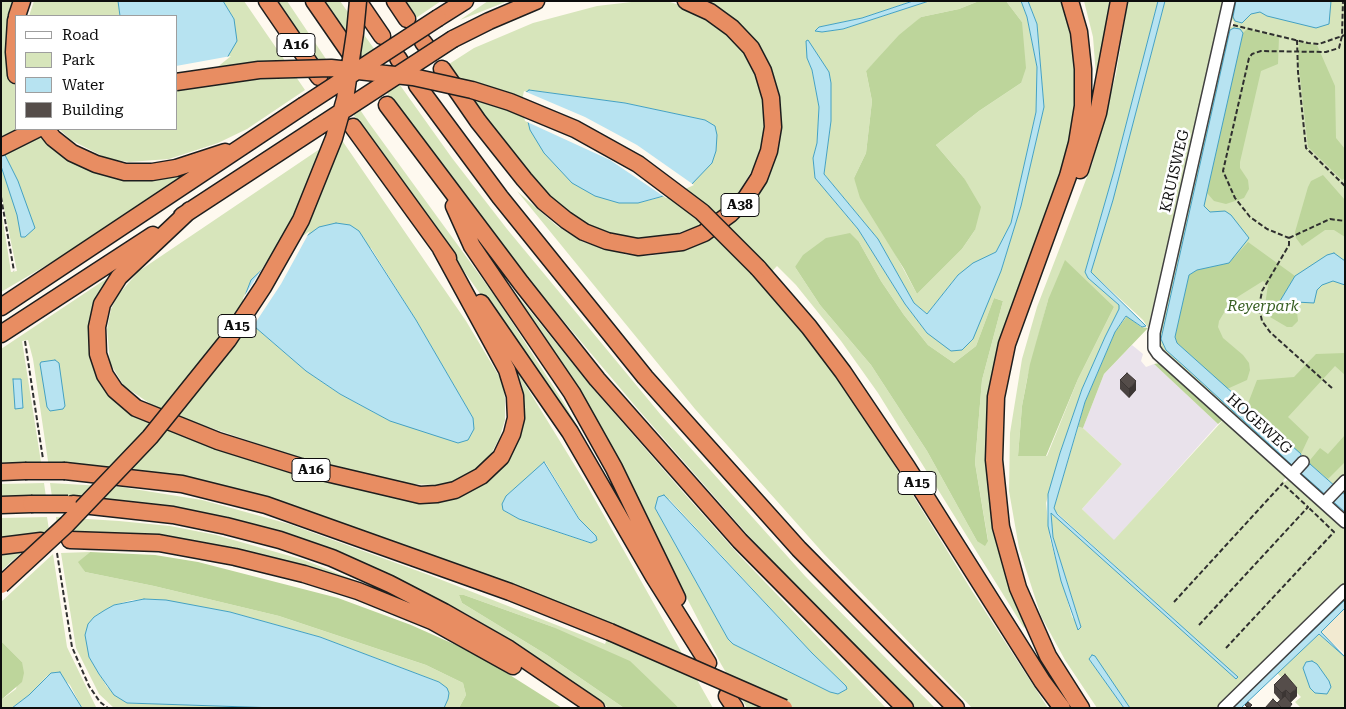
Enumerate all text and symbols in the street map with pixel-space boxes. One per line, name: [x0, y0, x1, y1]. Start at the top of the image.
legend: [15, 15, 178, 130]
text: Road: [62, 26, 99, 44]
road number: A16: [277, 34, 315, 56]
text: Park: [62, 51, 95, 69]
text: Water: [62, 76, 104, 94]
text: Building: [62, 101, 123, 119]
street label: KRUISWEG: [1157, 128, 1193, 214]
road number: A38: [721, 194, 759, 216]
park label: Reyerpark: [1227, 298, 1299, 316]
road number: A15: [218, 314, 256, 338]
street label: HOGEWEG: [1223, 390, 1295, 458]
road number: A16: [292, 458, 330, 482]
road number: A15: [898, 472, 936, 494]

